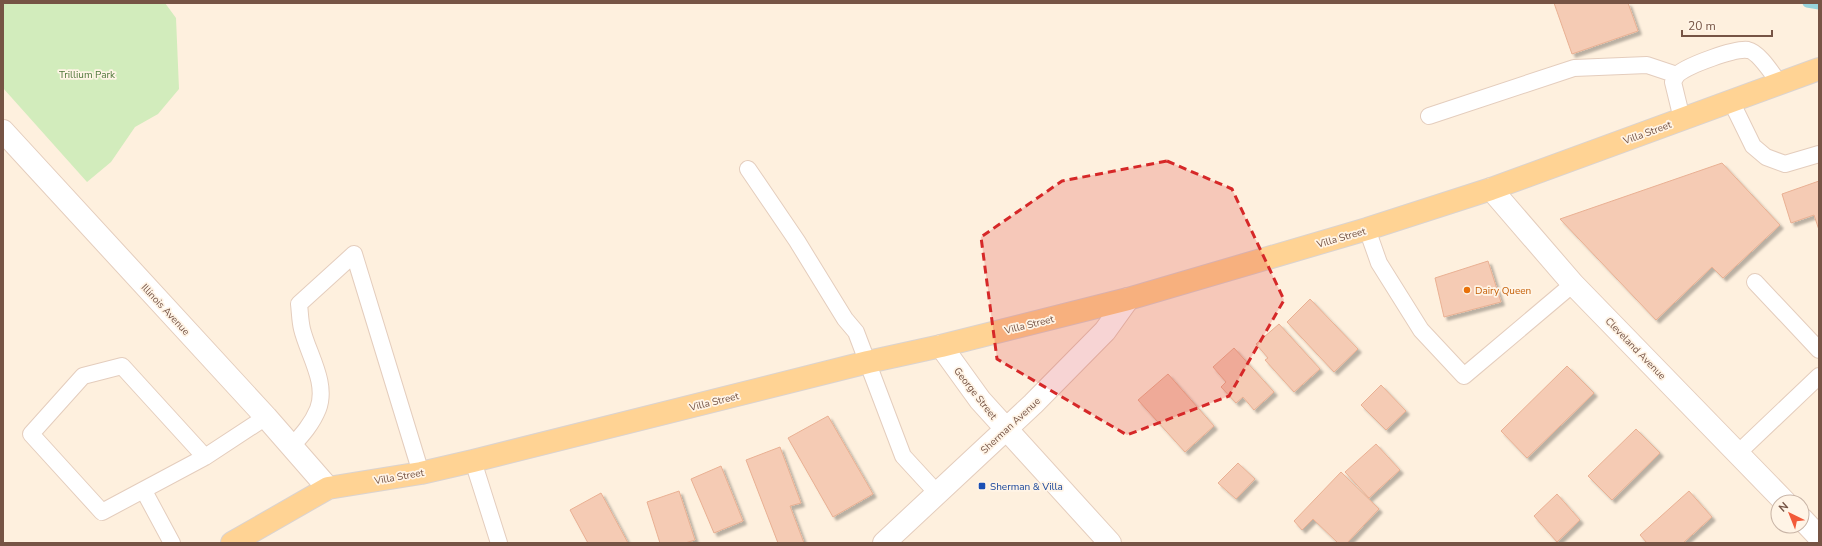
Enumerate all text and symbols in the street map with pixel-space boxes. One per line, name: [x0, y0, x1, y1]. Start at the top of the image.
scale bar: [1682, 12, 1772, 38]
text: 20 m: [1688, 18, 1716, 34]
park label: Trillium Park: [59, 68, 116, 82]
street label: Villa Street: [1620, 118, 1674, 148]
street label: Villa Street: [1314, 224, 1368, 252]
street label: Illinois Avenue: [138, 281, 193, 339]
place label: Dairy Queen: [1475, 284, 1531, 298]
marker: Dairy Queen: [1462, 285, 1472, 295]
street label: Villa Street: [1002, 312, 1056, 338]
street label: Cleveland Avenue: [1602, 314, 1669, 383]
street label: George Street: [950, 365, 1000, 423]
street label: Villa Street: [687, 389, 741, 415]
street label: Sherman Avenue: [978, 394, 1044, 457]
street label: Villa Street: [372, 466, 426, 488]
place label: Sherman & Villa: [990, 480, 1063, 494]
marker: Sherman & Villa: [977, 481, 987, 491]
north arrow: [1770, 494, 1810, 534]
text: N: [1775, 499, 1792, 515]

